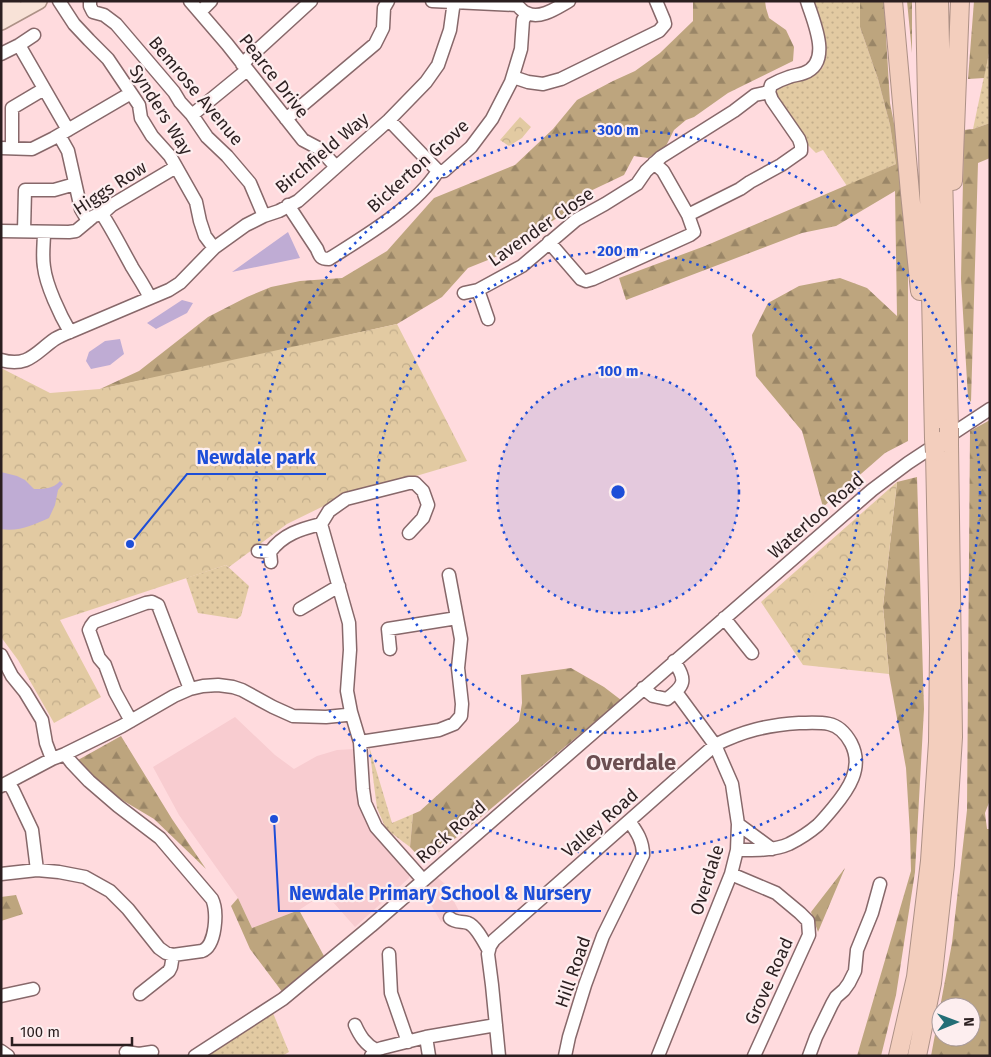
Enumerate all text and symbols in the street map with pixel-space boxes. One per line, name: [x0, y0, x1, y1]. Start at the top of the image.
street label: Pearce Drive: [234, 30, 314, 122]
street label: Bemrose Avenue: [144, 32, 248, 150]
street label: Synders Way: [125, 61, 197, 159]
street label: Birchfield Way: [271, 107, 373, 198]
street label: Bickerton Grove: [363, 115, 473, 217]
text: 300 m: [596, 121, 639, 139]
street label: Higgs Row: [69, 156, 151, 220]
street label: Lavender Close: [484, 183, 598, 271]
text: 200 m: [597, 242, 639, 260]
text: 100 m: [598, 362, 638, 380]
callout: Newdale park: [187, 440, 326, 474]
text: Newdale park: [196, 446, 316, 469]
street label: Waterloo Road: [764, 468, 868, 564]
centre of rings: [609, 483, 627, 501]
district label: Overdale: [586, 749, 676, 776]
street label: Valley Road: [557, 784, 643, 862]
street label: Rock Road: [412, 796, 490, 868]
street label: Overdale: [685, 842, 729, 918]
callout: Newdale Primary School & Nursery: [279, 877, 601, 911]
text: Newdale Primary School & Nursery: [289, 882, 591, 905]
street label: Hill Road: [551, 933, 595, 1011]
street label: Grove Road: [740, 934, 798, 1028]
north arrow: [931, 997, 981, 1047]
scale bar: [12, 1014, 132, 1046]
text: N: [960, 1017, 977, 1027]
text: 100 m: [20, 1023, 60, 1041]

